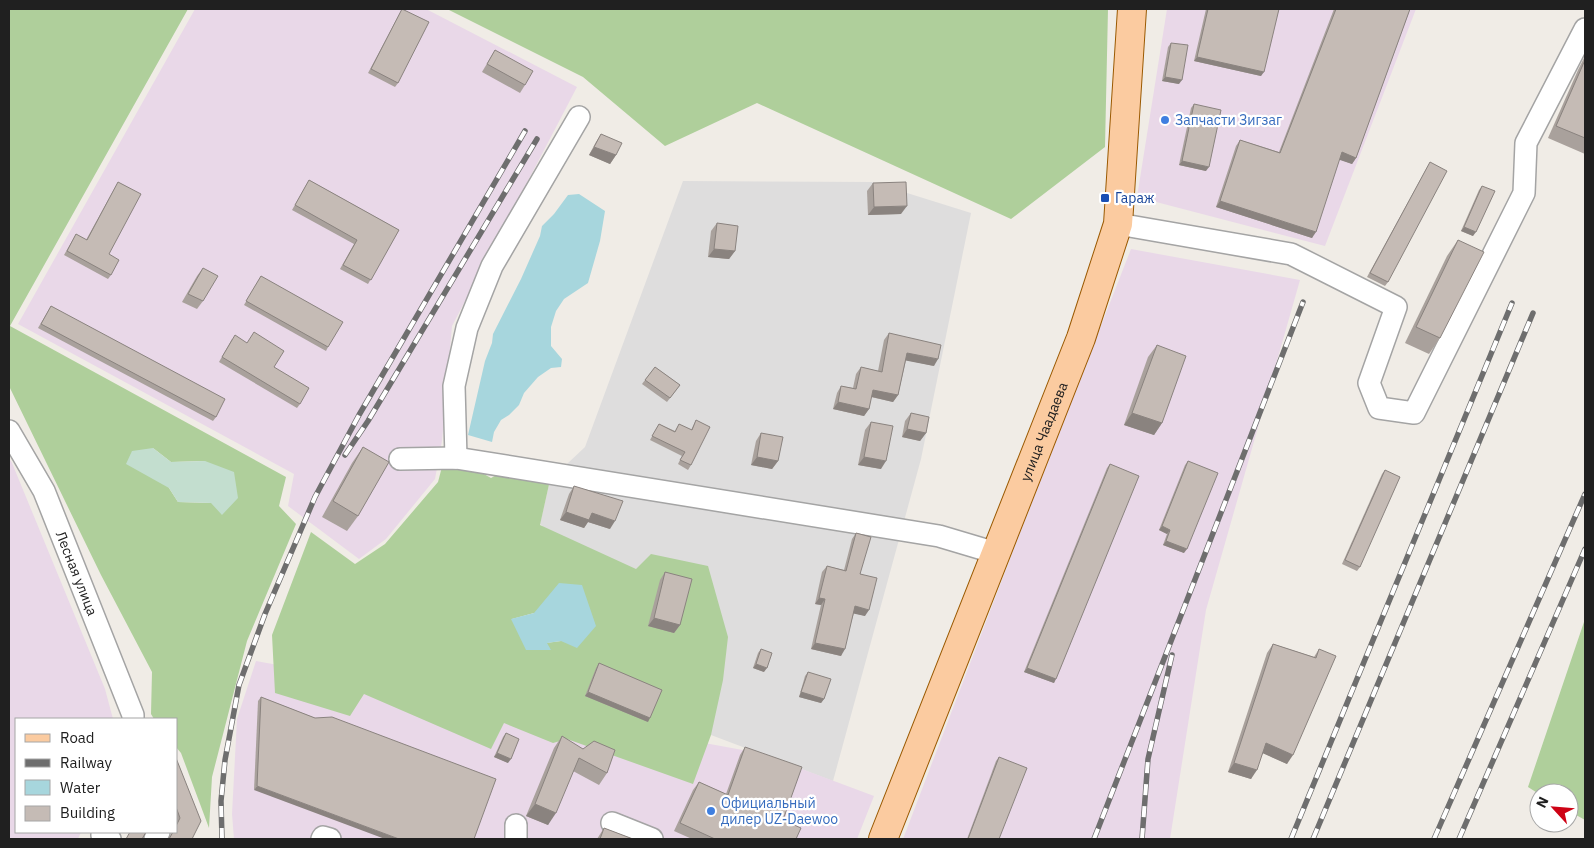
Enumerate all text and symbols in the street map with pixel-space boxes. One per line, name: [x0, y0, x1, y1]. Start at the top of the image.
place label: Запчасти Зигзаг: [1175, 111, 1282, 129]
marker: Запчасти Зигзаг: [1159, 114, 1171, 126]
place label: Гараж: [1115, 189, 1155, 207]
marker: Гараж: [1099, 192, 1111, 204]
street label: улица Чаадаева: [1016, 379, 1072, 484]
street label: Лесная улица: [52, 528, 102, 619]
legend: [15, 718, 178, 833]
text: Road: [60, 728, 95, 747]
text: Railway: [60, 753, 113, 772]
text: Water: [60, 778, 101, 797]
north arrow: [1529, 783, 1579, 833]
place label: Официальный дилер UZ-Daewoo: [721, 794, 838, 828]
text: N: [1532, 794, 1553, 811]
text: Building: [60, 803, 115, 822]
marker: Официальный дилер UZ-Daewoo: [705, 805, 717, 817]

